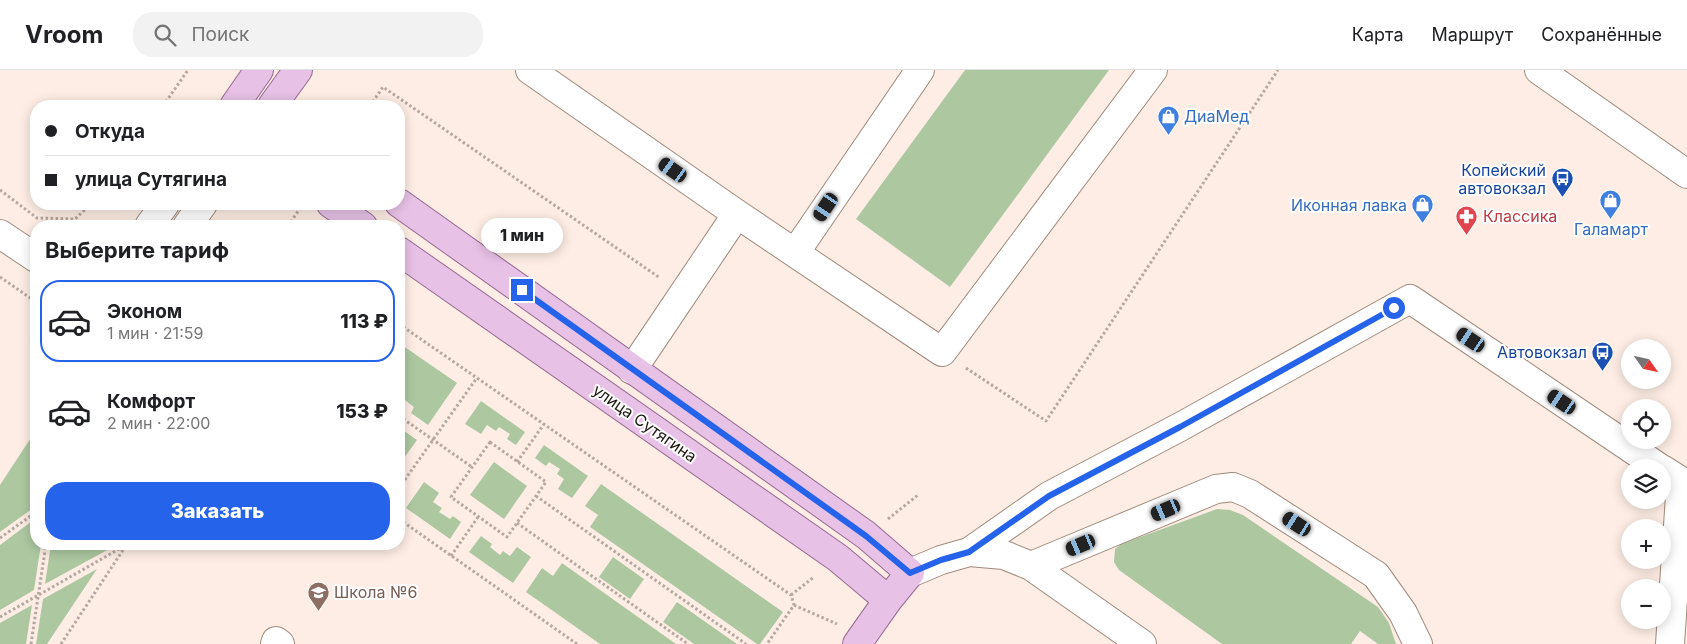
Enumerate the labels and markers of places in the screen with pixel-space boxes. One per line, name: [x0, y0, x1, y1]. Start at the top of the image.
shop icon: ДиаМед: [1156, 104, 1180, 135]
place label: ДиаМед: [1184, 106, 1249, 126]
place label: Копейский автовокзал: [1458, 160, 1546, 198]
bus stop icon: Копейский автовокзал: [1550, 167, 1574, 198]
shop icon: Галамарт: [1599, 188, 1623, 219]
shop icon: Иконная лавка: [1411, 193, 1435, 224]
place label: Иконная лавка: [1291, 195, 1407, 215]
pharmacy icon: Классика: [1455, 204, 1479, 235]
place label: Классика: [1483, 206, 1557, 226]
place label: Галамарт: [1574, 219, 1648, 239]
bus stop icon: Автовокзал: [1591, 340, 1615, 371]
place label: Автовокзал: [1497, 342, 1587, 362]
school or university icon: Школа №6: [306, 580, 330, 611]
place label: Школа №6: [334, 582, 417, 602]

